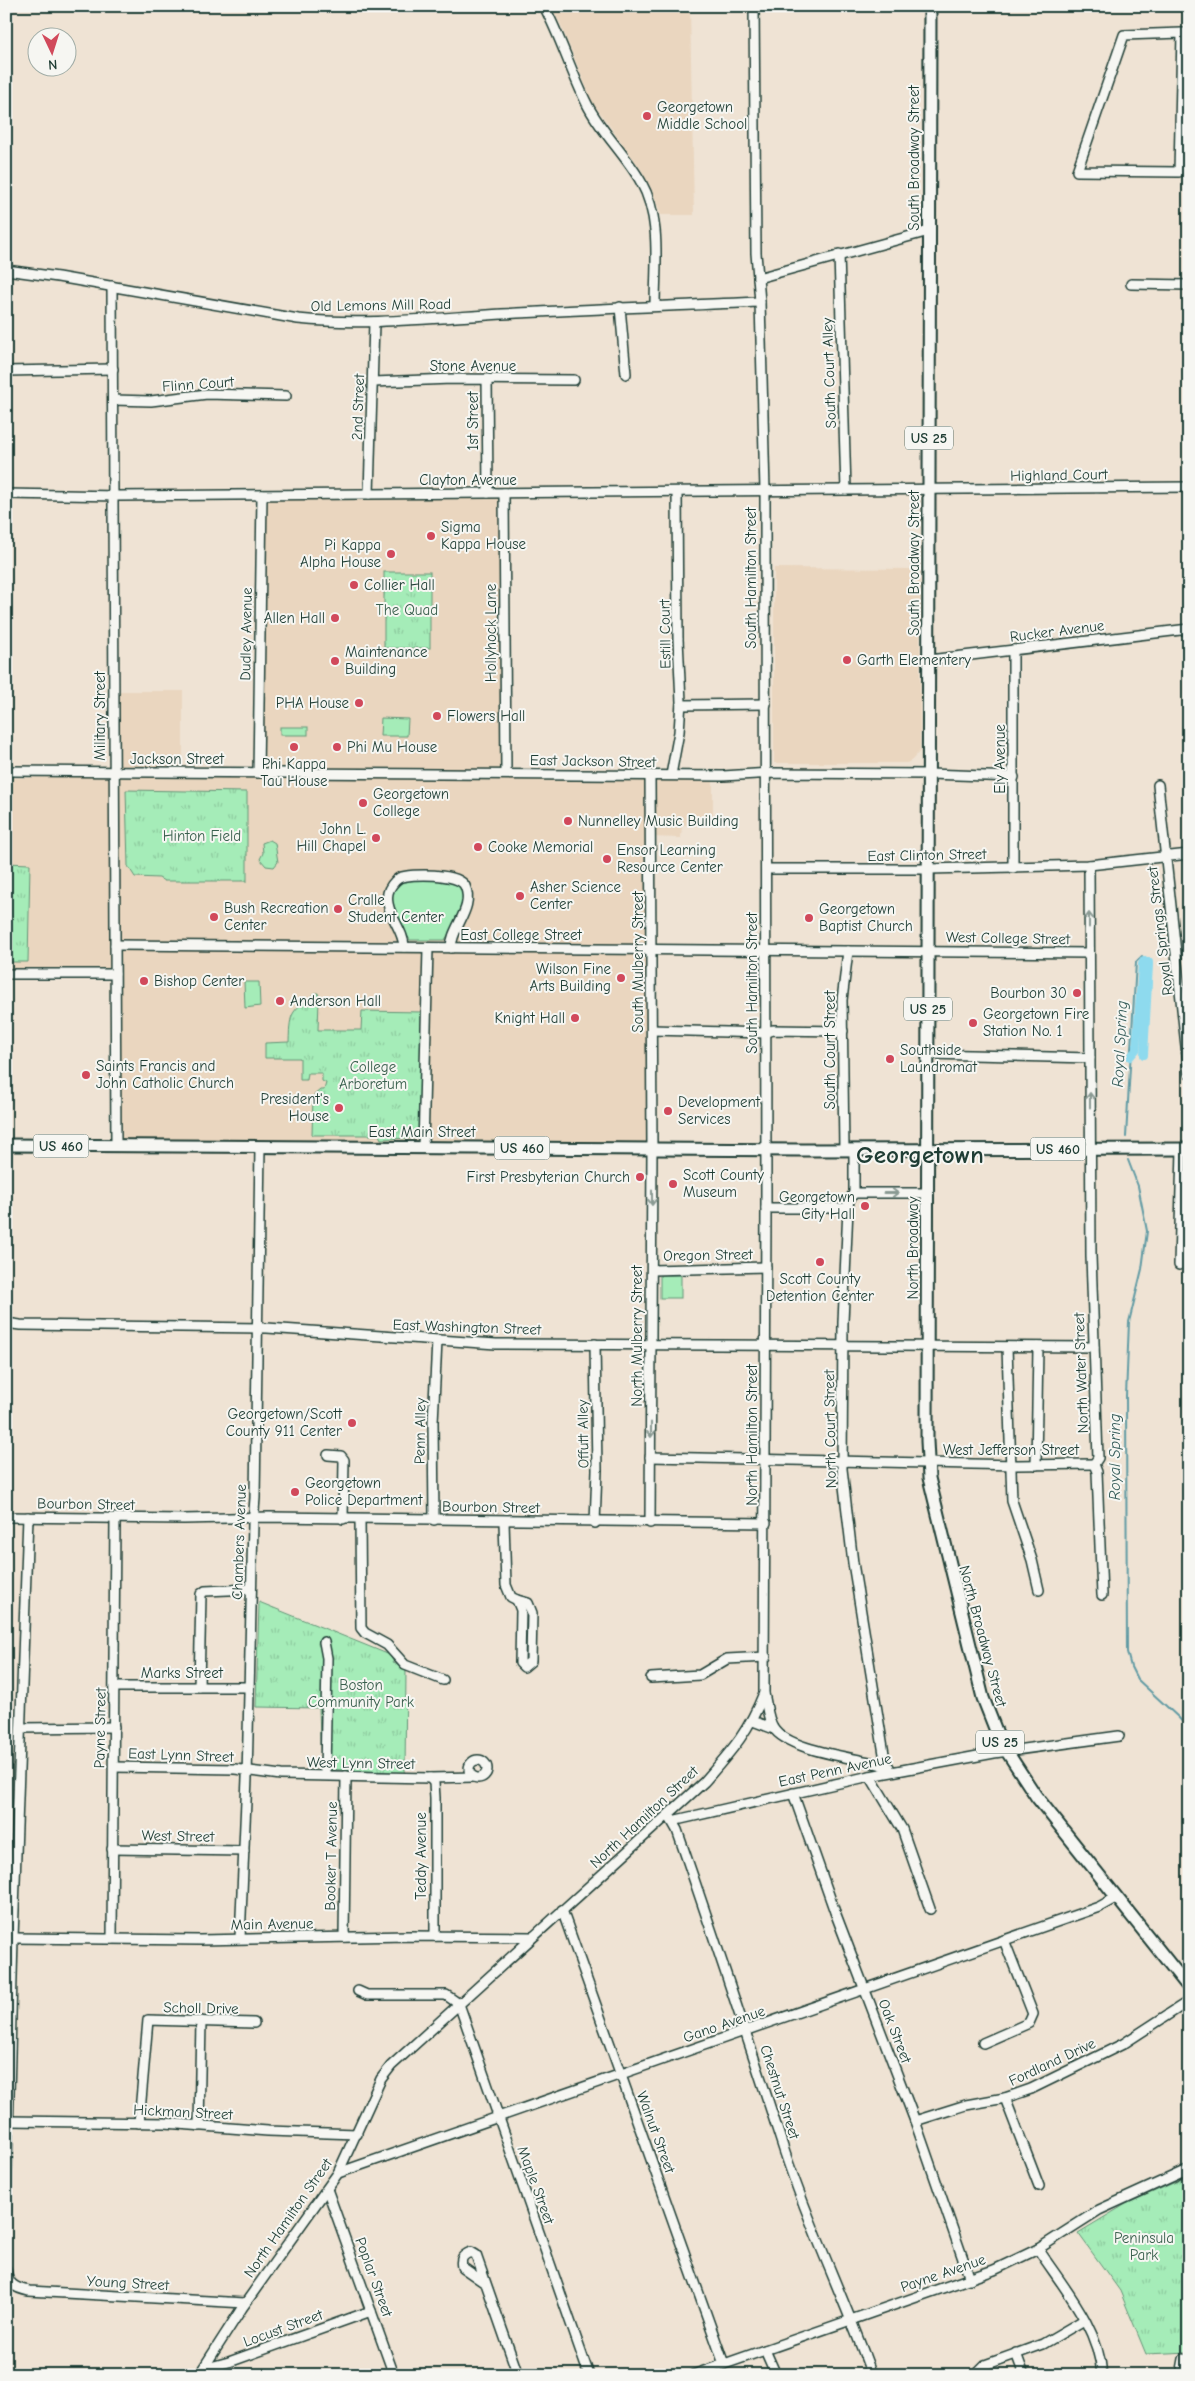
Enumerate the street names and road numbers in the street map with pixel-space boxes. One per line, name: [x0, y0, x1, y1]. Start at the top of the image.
street label: South Broadway Street: [905, 85, 923, 231]
street label: Old Lemons Mill Road: [311, 295, 451, 315]
street label: South Court Alley: [818, 317, 840, 429]
street label: Stone Avenue: [430, 357, 517, 375]
street label: Flinn Court: [161, 372, 235, 395]
street label: 2nd Street: [348, 373, 368, 441]
street label: 1st Street: [464, 391, 482, 451]
road number: US 25: [905, 426, 953, 449]
street label: Highland Court: [1010, 465, 1109, 485]
street label: Clayton Avenue: [419, 471, 517, 489]
street label: South Broadway Street: [905, 490, 923, 636]
street label: South Hamilton Street: [742, 507, 760, 649]
street label: Hollyhock Lane: [482, 583, 500, 682]
street label: Dudley Avenue: [236, 587, 256, 681]
street label: Estill Court: [655, 598, 675, 669]
street label: Rucker Avenue: [1009, 616, 1106, 646]
street label: Military Street: [91, 671, 109, 761]
street label: Ely Avenue: [991, 724, 1009, 794]
street label: Jackson Street: [130, 750, 225, 768]
street label: East Jackson Street: [530, 751, 657, 771]
street label: East Clinton Street: [867, 845, 987, 865]
street label: Royal Springs Street: [1143, 865, 1177, 997]
street label: South Mulberry Street: [629, 891, 647, 1033]
street label: South Hamilton Street: [743, 912, 761, 1054]
street label: East College Street: [460, 926, 583, 944]
street label: West College Street: [946, 928, 1071, 948]
street label: South Court Street: [821, 990, 839, 1109]
road number: US 25: [904, 998, 952, 1021]
street label: East Main Street: [369, 1123, 476, 1141]
road number: US 460: [34, 1134, 88, 1158]
road number: US 460: [494, 1136, 550, 1160]
road number: US 460: [1030, 1138, 1086, 1160]
street label: North Broadway: [904, 1196, 922, 1299]
street label: Oregon Street: [663, 1245, 754, 1265]
street label: North Mulberry Street: [628, 1265, 646, 1407]
street label: North Water Street: [1070, 1312, 1092, 1434]
street label: East Washington Street: [392, 1315, 542, 1339]
street label: North Hamilton Street: [743, 1364, 761, 1506]
street label: North Court Street: [820, 1369, 840, 1489]
street label: Penn Alley: [410, 1397, 430, 1464]
street label: Offutt Alley: [573, 1399, 593, 1469]
street label: West Jefferson Street: [943, 1441, 1080, 1459]
street label: Chambers Avenue: [228, 1483, 250, 1600]
street label: Bourbon Street: [37, 1494, 136, 1514]
street label: Bourbon Street: [442, 1497, 541, 1517]
street label: North Broadway Street: [955, 1563, 1011, 1709]
street label: Marks Street: [141, 1664, 224, 1682]
street label: Payne Street: [90, 1687, 110, 1768]
road number: US 25: [976, 1730, 1024, 1754]
street label: East Lynn Street: [128, 1744, 235, 1766]
street label: East Penn Avenue: [777, 1749, 894, 1791]
street label: West Lynn Street: [307, 1753, 416, 1773]
street label: North Hamilton Street: [586, 1762, 702, 1872]
street label: Booker T Avenue: [321, 1801, 341, 1911]
street label: Teddy Avenue: [412, 1812, 430, 1900]
street label: West Street: [142, 1826, 215, 1846]
street label: Main Avenue: [230, 1914, 314, 1934]
street label: Oak Street: [875, 1996, 916, 2066]
street label: Scholl Drive: [163, 1998, 239, 2018]
street label: Gano Avenue: [681, 2001, 768, 2046]
street label: Fordland Drive: [1006, 2034, 1099, 2090]
street label: Chestnut Street: [756, 2043, 804, 2142]
street label: Walnut Street: [633, 2089, 679, 2176]
street label: Hickman Street: [133, 2100, 234, 2124]
street label: Maple Street: [514, 2144, 559, 2227]
street label: North Hamilton Street: [240, 2154, 336, 2281]
street label: Poplar Street: [351, 2235, 397, 2320]
street label: Payne Avenue: [898, 2250, 988, 2296]
street label: Young Street: [86, 2272, 170, 2294]
street label: Locust Street: [241, 2305, 326, 2351]

